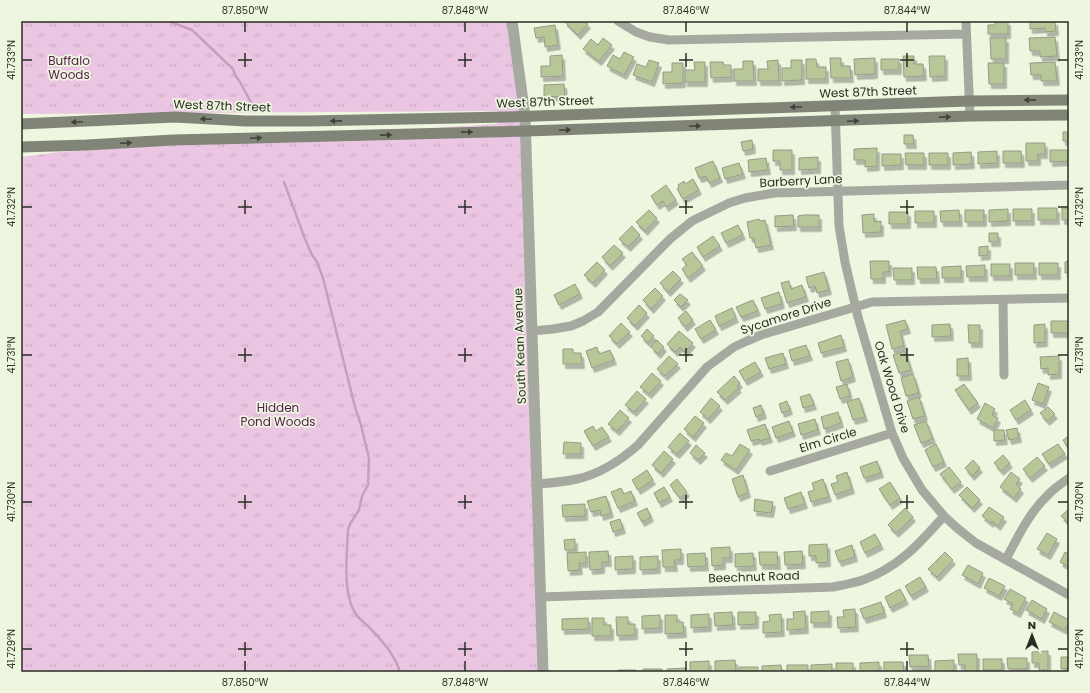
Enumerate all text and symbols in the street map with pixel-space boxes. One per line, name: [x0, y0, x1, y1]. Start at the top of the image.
text: 87.850°W: [222, 3, 269, 18]
text: 87.848°W: [442, 3, 489, 18]
text: 87.846°W: [663, 3, 710, 18]
text: 87.844°W: [884, 3, 931, 18]
text: 41.733°N: [4, 40, 19, 80]
text: 41.733°N: [1072, 40, 1087, 80]
park label: Buffalo Woods: [48, 52, 90, 83]
street label: West 87th Street: [819, 81, 917, 102]
street label: West 87th Street: [496, 91, 594, 112]
street label: West 87th Street: [173, 95, 271, 116]
one-way arrow: [1023, 97, 1036, 103]
one-way arrow: [790, 104, 802, 111]
one-way arrow: [939, 114, 951, 121]
one-way arrow: [200, 115, 212, 122]
one-way arrow: [847, 117, 859, 124]
one-way arrow: [71, 118, 83, 125]
one-way arrow: [329, 118, 342, 124]
one-way arrow: [689, 122, 701, 129]
one-way arrow: [559, 127, 572, 133]
one-way arrow: [461, 129, 473, 136]
one-way arrow: [380, 131, 392, 138]
one-way arrow: [250, 135, 263, 141]
one-way arrow: [120, 140, 133, 146]
street label: Barberry Lane: [759, 170, 843, 191]
text: 41.732°N: [4, 187, 19, 227]
text: 41.732°N: [1072, 187, 1087, 227]
street label: South Kean Avenue: [509, 288, 530, 404]
street label: Sycamore Drive: [738, 293, 833, 338]
text: 41.731°N: [4, 336, 19, 374]
text: 41.731°N: [1072, 336, 1087, 374]
street label: Oak Wood Drive: [870, 339, 915, 435]
park label: Hidden Pond Woods: [240, 399, 316, 430]
street label: Elm Circle: [797, 423, 859, 456]
text: 41.730°N: [4, 482, 19, 522]
text: 41.730°N: [1072, 482, 1087, 522]
street label: Beechnut Road: [708, 566, 800, 587]
north arrow: [1012, 615, 1052, 655]
text: N: [1028, 617, 1036, 633]
text: 41.729°N: [4, 629, 19, 669]
text: 41.729°N: [1072, 629, 1087, 669]
text: 87.850°W: [222, 675, 269, 690]
text: 87.848°W: [442, 675, 489, 690]
text: 87.846°W: [663, 675, 710, 690]
text: 87.844°W: [884, 675, 931, 690]

